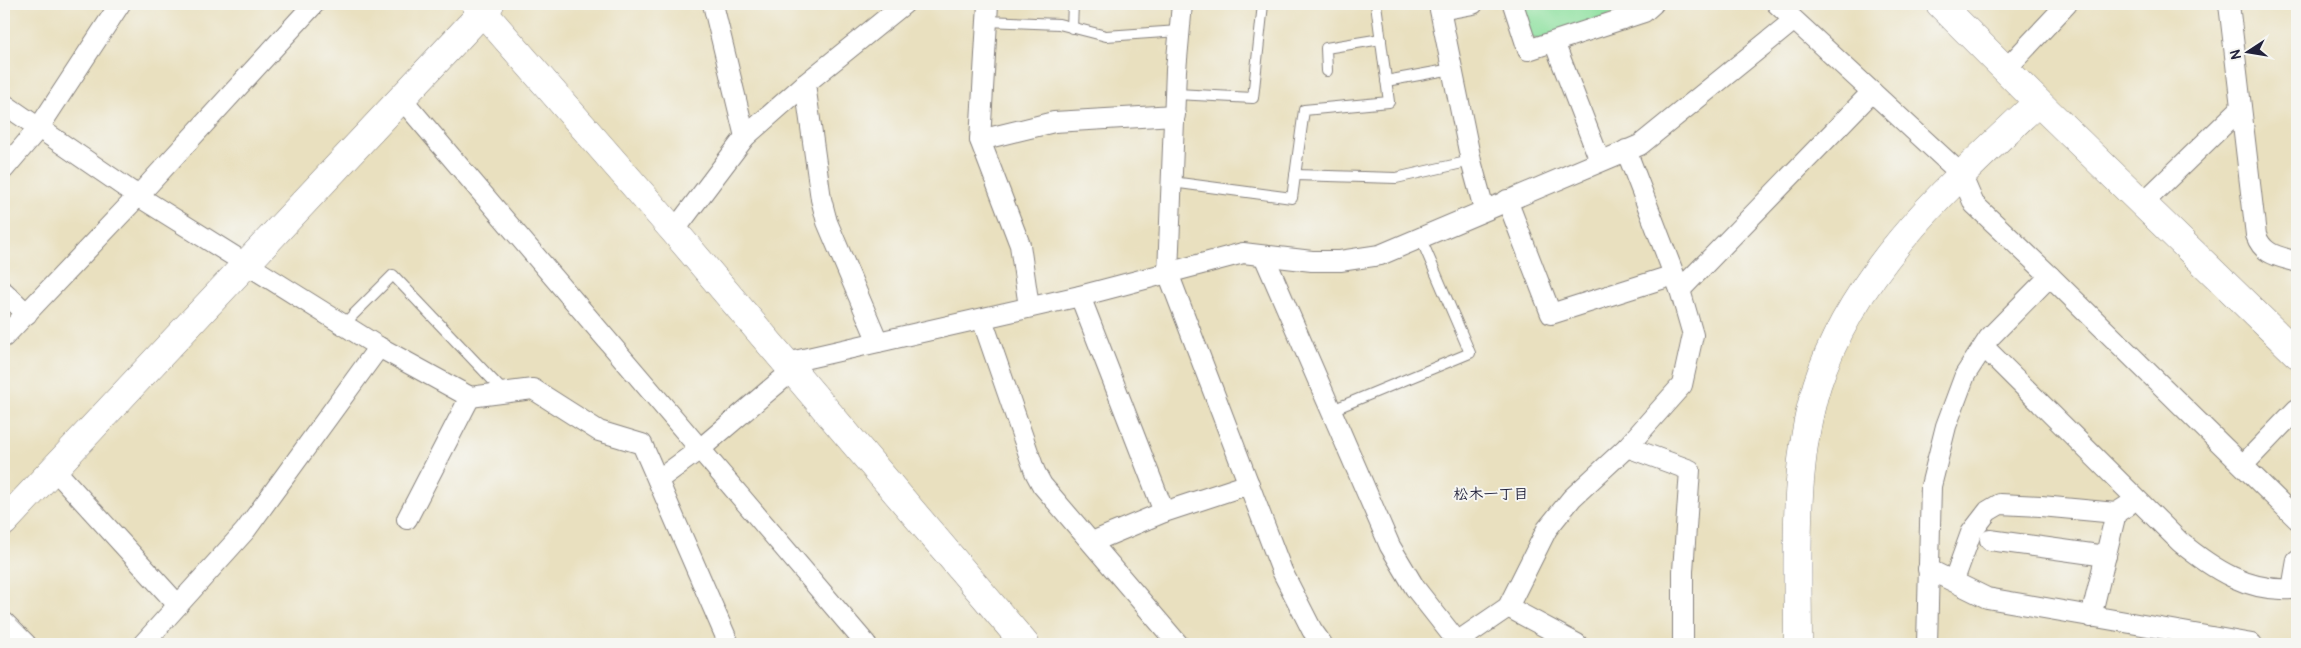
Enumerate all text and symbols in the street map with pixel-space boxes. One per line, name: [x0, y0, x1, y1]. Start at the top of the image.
north arrow: [2224, 28, 2274, 78]
text: N: [2226, 48, 2245, 61]
district label: 松木一丁目: [1453, 485, 1529, 504]

